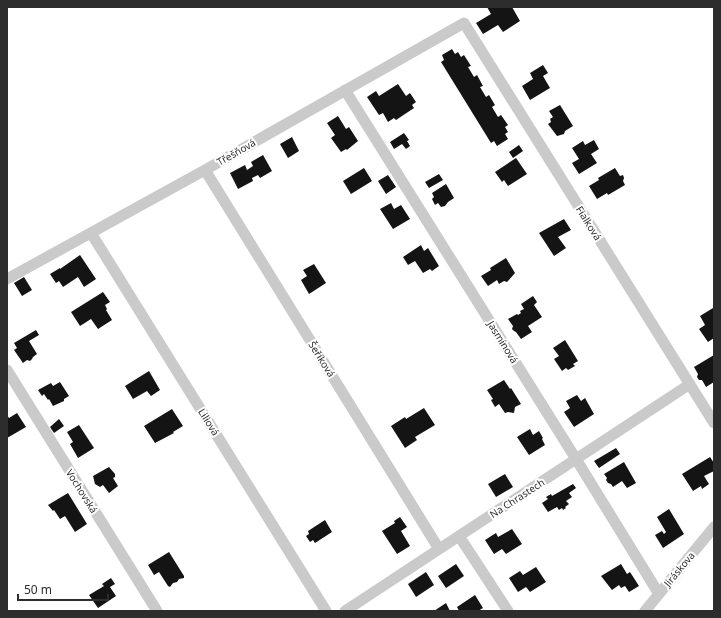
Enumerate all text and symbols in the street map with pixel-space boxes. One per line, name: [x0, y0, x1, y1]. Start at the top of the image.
street label: Třešňová: [214, 135, 258, 169]
street label: Fialková: [573, 203, 605, 243]
street label: Jasmínová: [484, 317, 522, 366]
street label: Šeříková: [306, 338, 338, 380]
street label: Liliová: [195, 406, 223, 438]
street label: Vochovská: [63, 466, 101, 516]
street label: Na Chrastech: [487, 475, 547, 521]
street label: Jiráskova: [660, 549, 698, 590]
scale bar: [18, 576, 108, 602]
text: 50 m: [24, 581, 52, 598]

